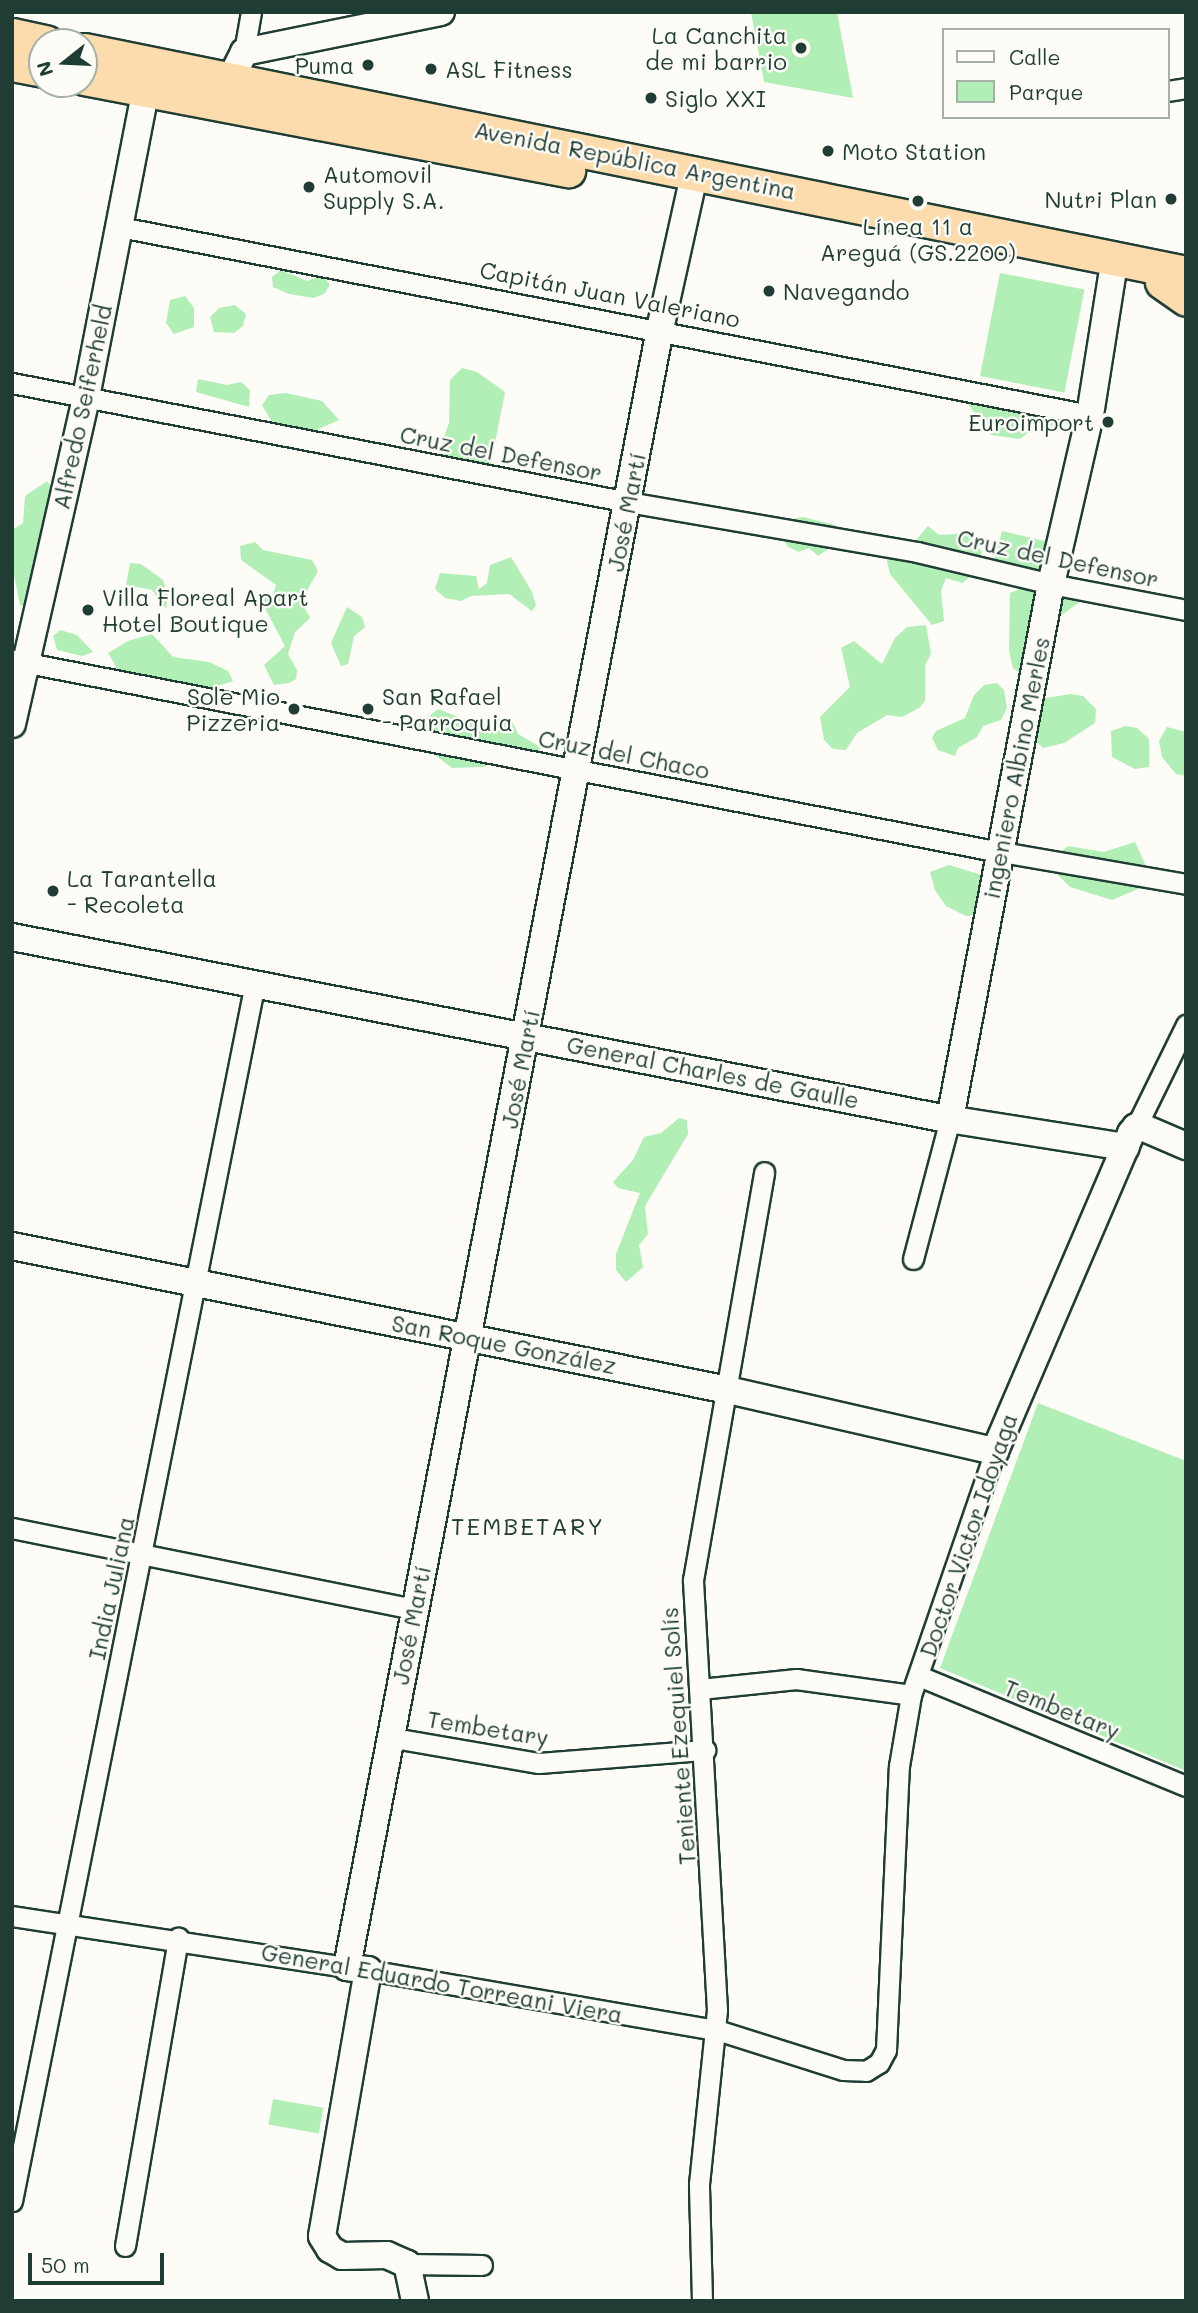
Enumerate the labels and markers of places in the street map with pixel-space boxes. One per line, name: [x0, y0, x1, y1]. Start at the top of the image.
place label: La Canchita de mi barrio: [645, 21, 787, 75]
marker: La Canchita de mi barrio: [793, 40, 809, 56]
place label: Puma: [295, 51, 354, 79]
place label: ASL Fitness: [445, 55, 573, 83]
marker: Puma: [360, 57, 376, 73]
marker: ASL Fitness: [423, 61, 439, 77]
place label: Siglo XXI: [665, 84, 766, 112]
marker: Siglo XXI: [643, 90, 659, 106]
place label: Moto Station: [842, 137, 986, 165]
marker: Moto Station: [820, 143, 836, 159]
place label: Automovil Supply S.A.: [323, 160, 445, 214]
marker: Automovil Supply S.A.: [301, 179, 317, 195]
place label: Nutri Plan: [1044, 185, 1157, 213]
marker: Nutri Plan: [1163, 191, 1179, 207]
marker: Línea 11 a Areguá (GS.2200): [910, 193, 926, 209]
place label: Línea 11 a Areguá (GS.2200): [820, 212, 1016, 266]
place label: Navegando: [783, 277, 909, 305]
marker: Navegando: [761, 283, 777, 299]
place label: Euroimport: [968, 408, 1094, 436]
marker: Euroimport: [1100, 414, 1116, 430]
place label: Villa Floreal Apart Hotel Boutique: [102, 583, 309, 637]
marker: Villa Floreal Apart Hotel Boutique: [80, 602, 96, 618]
place label: Sole Mio Pizzeria: [186, 682, 280, 736]
place label: San Rafael - Parroquia: [382, 682, 513, 736]
marker: Sole Mio Pizzeria: [286, 701, 302, 717]
marker: San Rafael - Parroquia: [360, 701, 376, 717]
place label: La Tarantella - Recoleta: [67, 864, 217, 918]
marker: La Tarantella - Recoleta: [45, 883, 61, 899]

